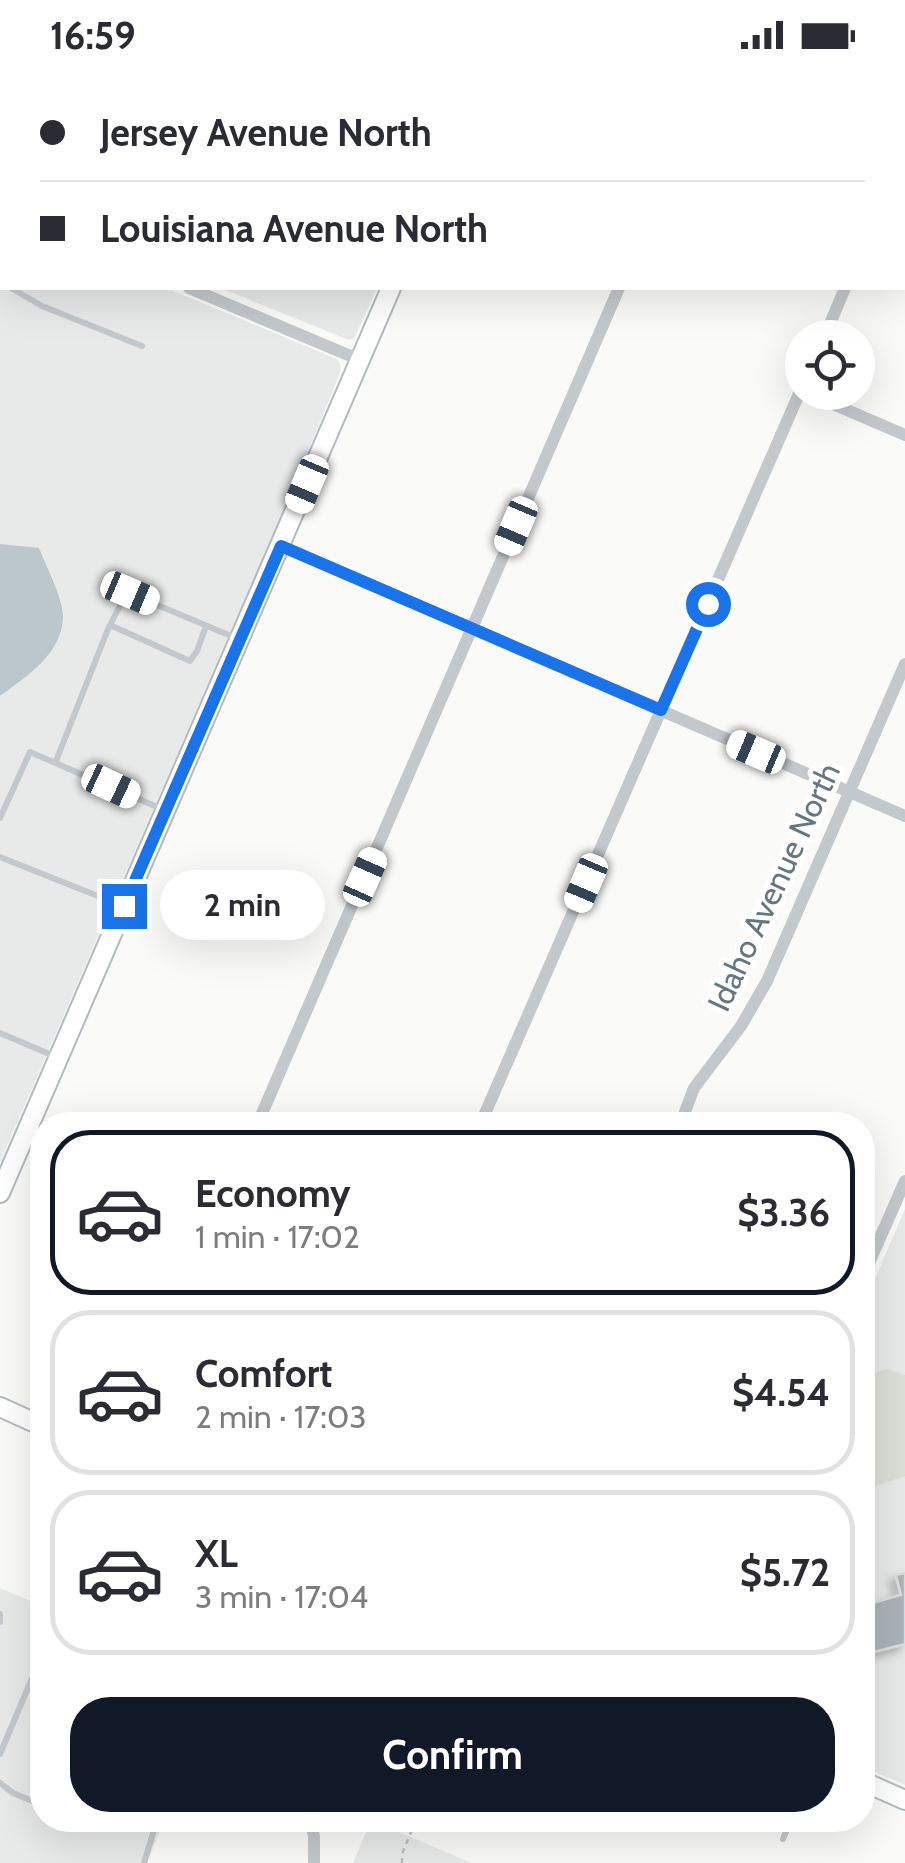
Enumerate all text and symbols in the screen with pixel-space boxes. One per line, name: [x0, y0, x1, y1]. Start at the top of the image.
text: 16:59: [50, 12, 136, 59]
text: Jersey Avenue North: [100, 109, 432, 156]
text: Louisiana Avenue North: [100, 205, 488, 252]
map controls: [785, 320, 875, 410]
button: locate: [785, 320, 875, 410]
car: [281, 451, 333, 517]
car: [490, 493, 542, 559]
car: [97, 567, 163, 619]
route start: [686, 582, 731, 627]
car: [723, 726, 789, 778]
street label: Idaho Avenue North: [699, 756, 848, 1017]
car: [77, 760, 145, 812]
car: [339, 843, 391, 911]
car: [560, 850, 612, 916]
callout: 2 min: [159, 871, 324, 941]
route end: [102, 884, 147, 929]
text: 2 min: [204, 885, 281, 924]
icon: car: [75, 1168, 165, 1258]
text: Economy: [195, 1170, 350, 1217]
text: $3.36: [737, 1189, 830, 1236]
text: 1 min · 17:02: [195, 1217, 360, 1256]
icon: car: [75, 1348, 165, 1438]
text: Comfort: [195, 1350, 332, 1397]
text: $4.54: [732, 1369, 830, 1416]
text: 2 min · 17:03: [195, 1397, 367, 1436]
icon: car: [75, 1528, 165, 1618]
text: XL: [195, 1530, 238, 1577]
text: $5.72: [740, 1549, 830, 1596]
text: 3 min · 17:04: [195, 1577, 368, 1616]
button: Confirm: [70, 1697, 835, 1812]

